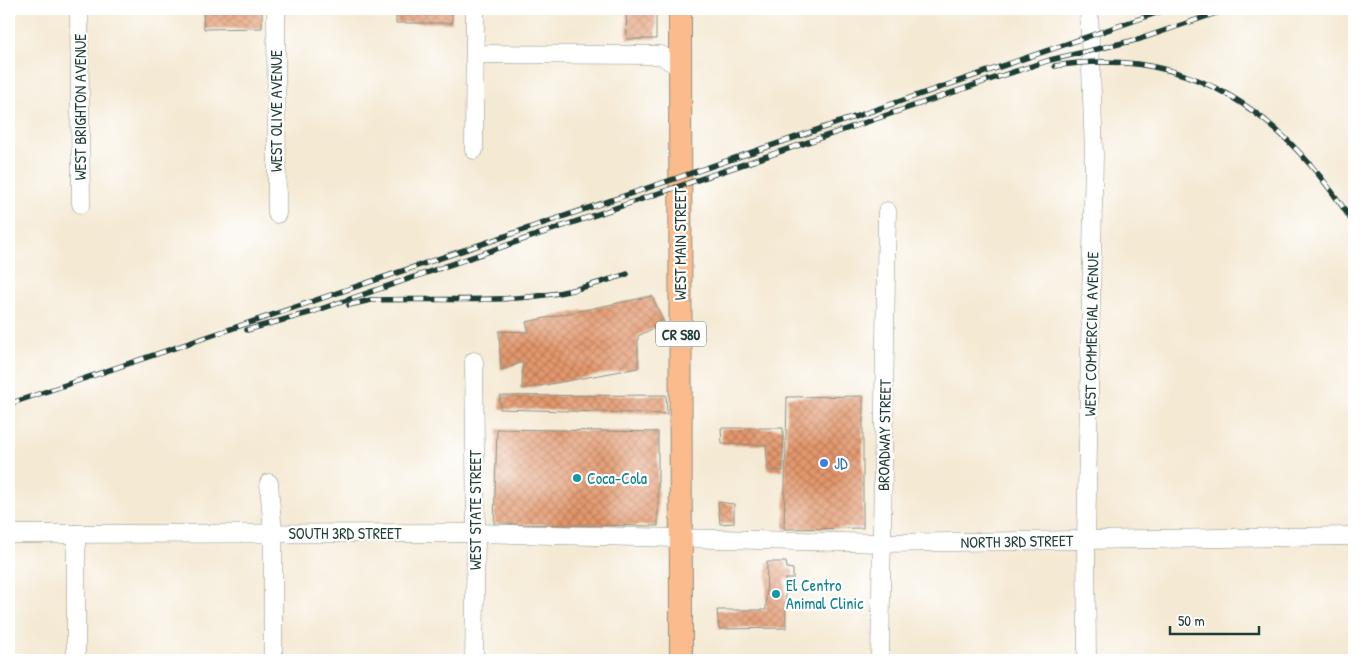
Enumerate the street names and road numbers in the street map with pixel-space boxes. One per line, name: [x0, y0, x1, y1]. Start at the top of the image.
street label: WEST BRIGHTON AVENUE: [69, 34, 91, 180]
street label: WEST OLIVE AVENUE: [265, 50, 287, 172]
street label: WEST MAIN STREET: [669, 187, 691, 300]
street label: WEST COMMERCIAL AVENUE: [1079, 251, 1103, 417]
road number: CR S80: [656, 322, 706, 346]
street label: BROADWAY STREET: [872, 378, 896, 491]
street label: WEST STATE STREET: [464, 449, 486, 570]
street label: SOUTH 3RD STREET: [288, 522, 402, 544]
street label: NORTH 3RD STREET: [960, 529, 1074, 553]

